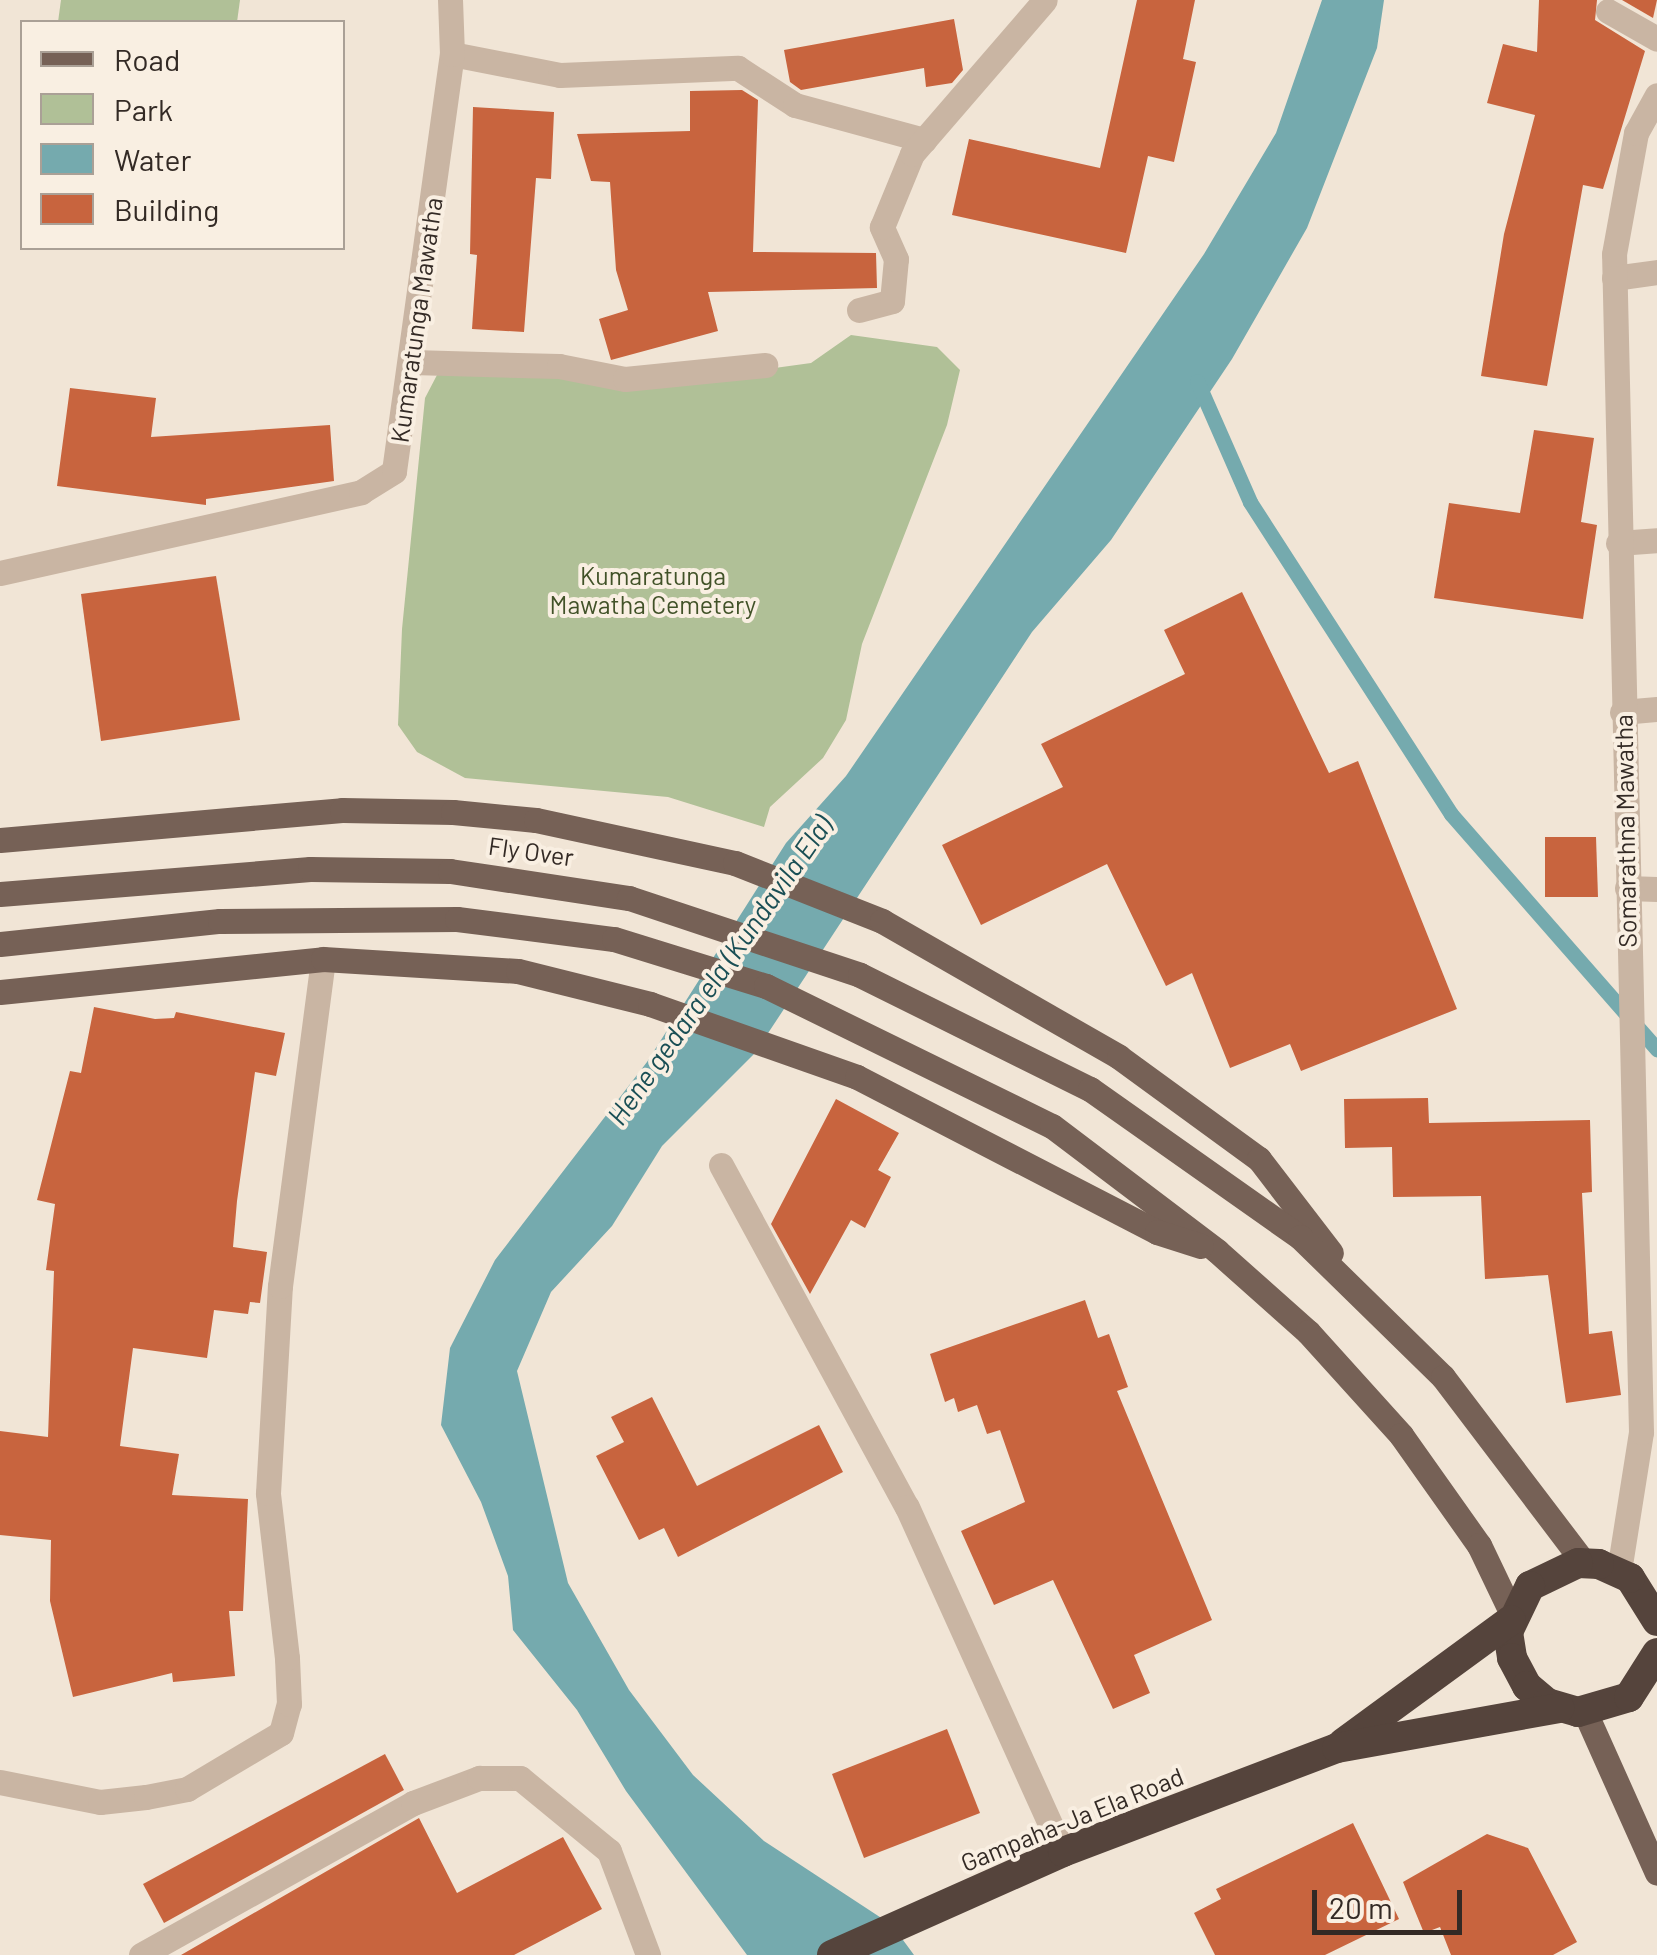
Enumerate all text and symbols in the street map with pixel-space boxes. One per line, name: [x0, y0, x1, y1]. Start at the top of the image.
legend: [20, 20, 345, 250]
text: Road: [114, 41, 180, 77]
text: Park: [114, 91, 173, 127]
text: Water: [114, 141, 192, 177]
text: Building: [114, 191, 219, 227]
street label: Kumaratunga Mawatha: [384, 195, 448, 445]
park label: Kumaratunga Mawatha Cemetery: [550, 561, 756, 620]
street label: Somarathna Mawatha: [1608, 714, 1642, 948]
water label: Hene gedara ela (Kundavila Ela): [599, 809, 839, 1131]
street label: Fly Over: [486, 830, 576, 872]
street label: Gampaha-Ja Ela Road: [956, 1761, 1188, 1877]
scale bar: [1317, 1870, 1467, 1932]
text: 20 m: [1329, 1889, 1393, 1925]

